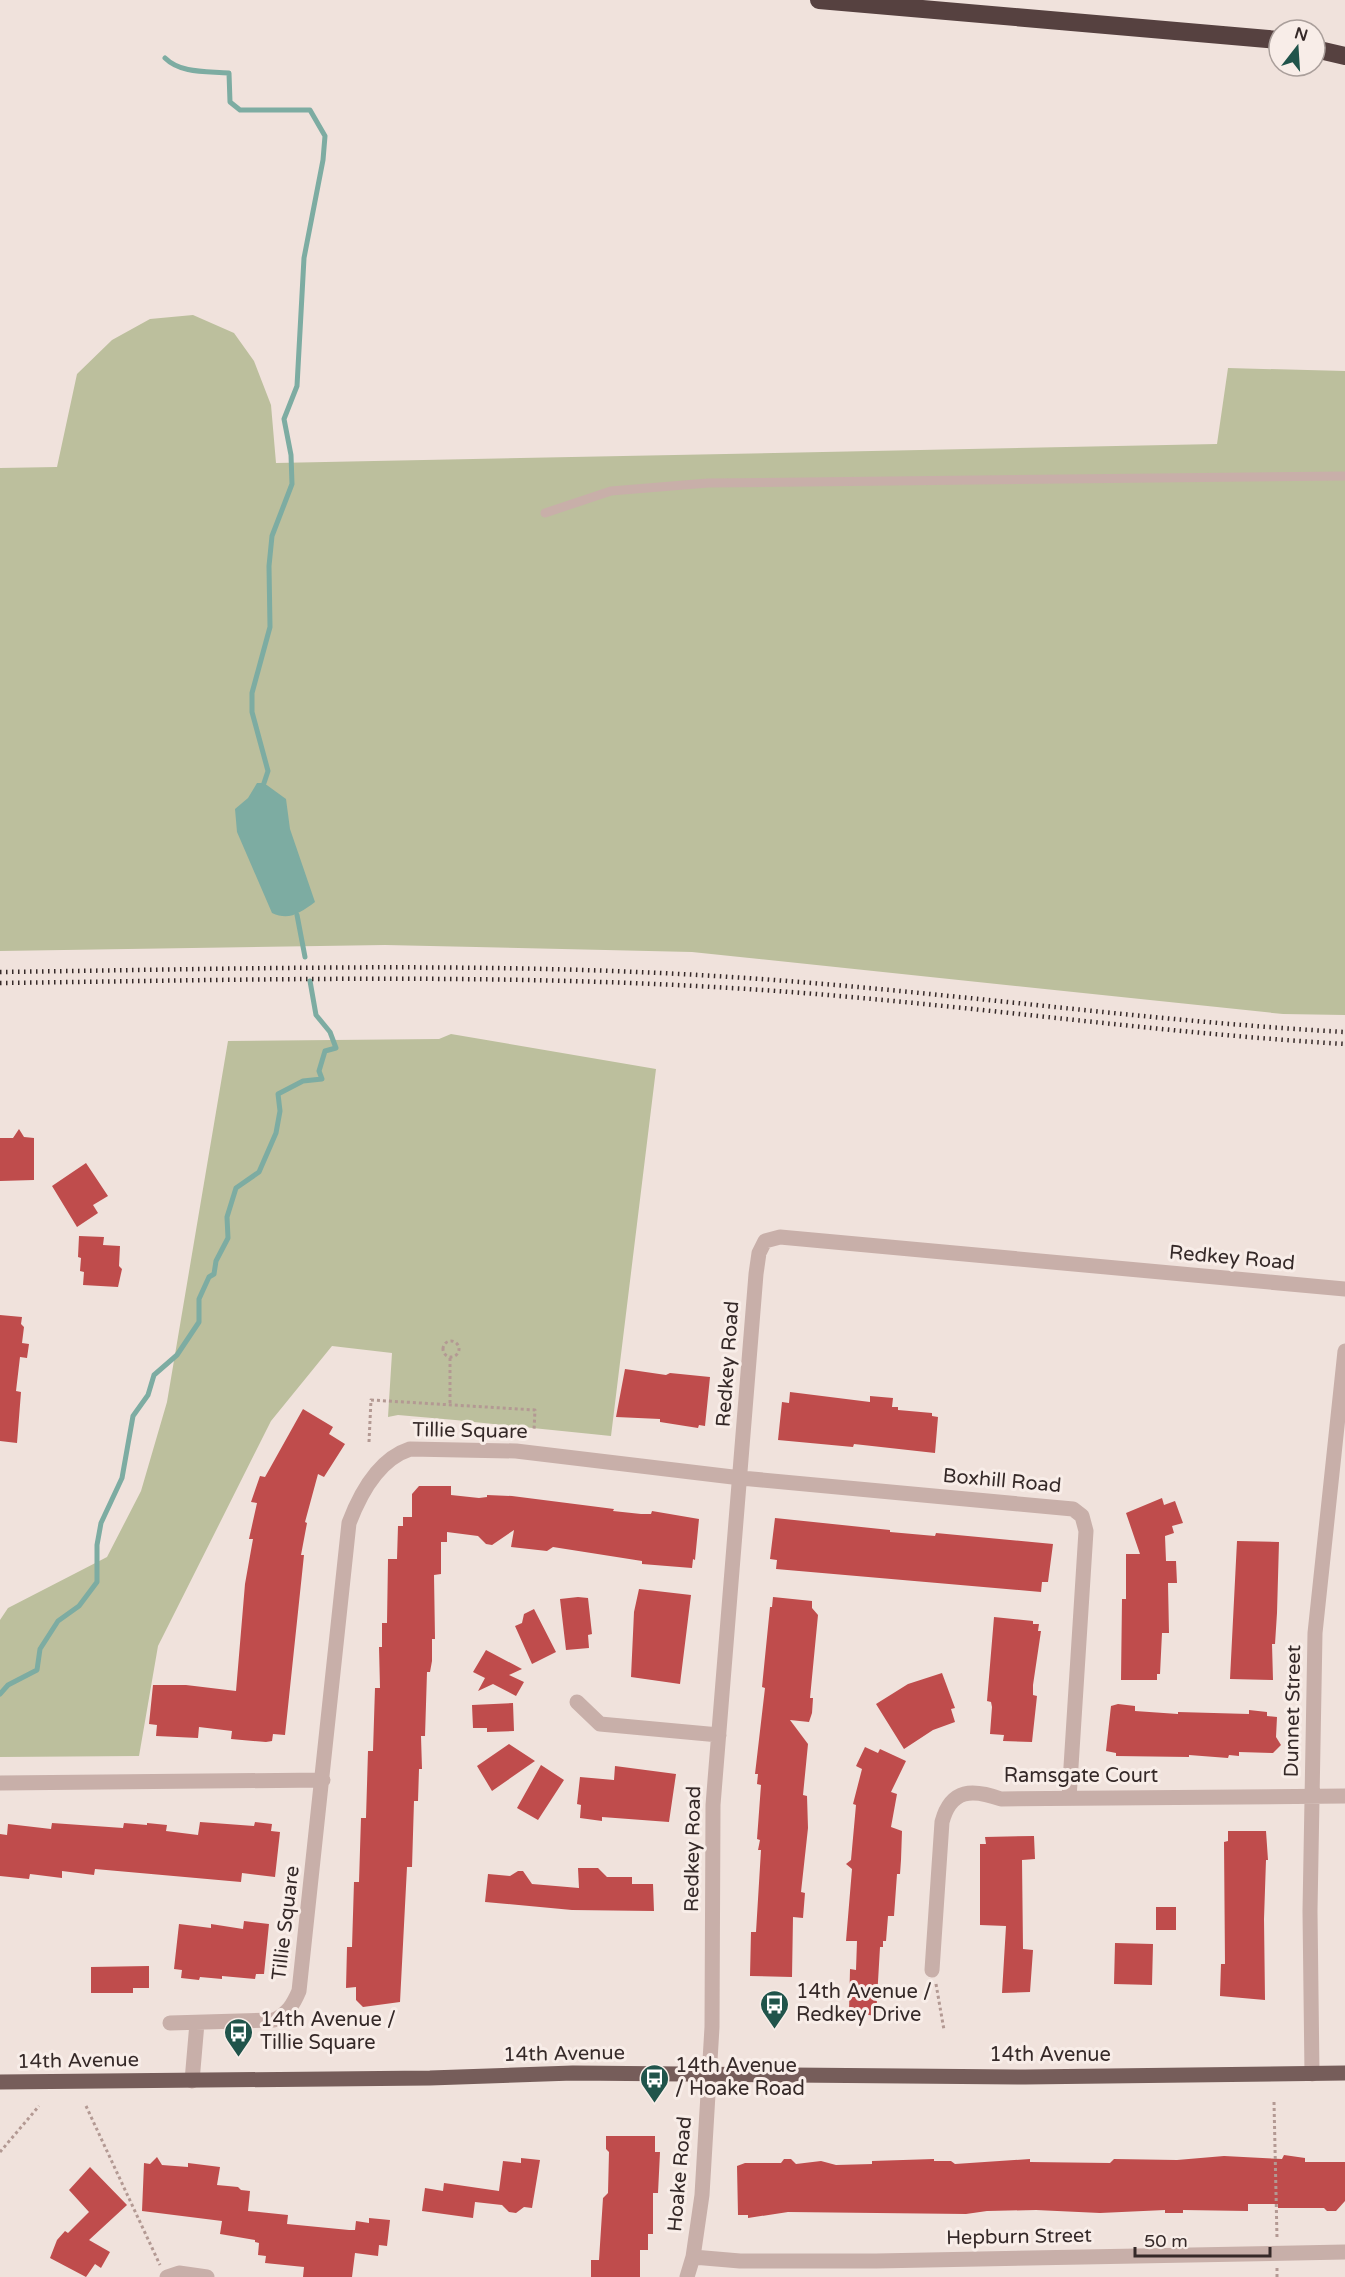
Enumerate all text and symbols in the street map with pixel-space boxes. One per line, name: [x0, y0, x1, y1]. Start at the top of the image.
north arrow: [1267, 18, 1327, 78]
text: N: [1292, 23, 1310, 46]
street label: Redkey Road: [1168, 1241, 1296, 1275]
street label: Redkey Road: [712, 1300, 744, 1428]
street label: Tillie Square: [412, 1418, 528, 1444]
street label: Boxhill Road: [942, 1464, 1062, 1498]
street label: Dunnet Street: [1280, 1644, 1306, 1778]
street label: Ramsgate Court: [1004, 1764, 1159, 1788]
street label: Redkey Road: [680, 1786, 706, 1912]
street label: Tillie Square: [267, 1864, 305, 1982]
place label: 14th Avenue / Redkey Drive: [796, 1980, 932, 2027]
bus stop icon: 14th Avenue / Redkey Drive: [759, 1988, 791, 2030]
place label: 14th Avenue / Tillie Square: [260, 2008, 396, 2055]
bus stop icon: 14th Avenue / Tillie Square: [223, 2016, 255, 2058]
street label: 14th Avenue: [503, 2041, 625, 2067]
street label: 14th Avenue: [989, 2043, 1111, 2067]
street label: 14th Avenue: [17, 2048, 139, 2074]
place label: 14th Avenue / Hoake Road: [675, 2054, 805, 2101]
bus stop icon: 14th Avenue / Hoake Road: [638, 2062, 670, 2104]
street label: Hoake Road: [663, 2115, 697, 2233]
scale bar: [1135, 2220, 1270, 2258]
street label: Hepburn Street: [946, 2224, 1092, 2250]
text: 50 m: [1144, 2230, 1188, 2252]

